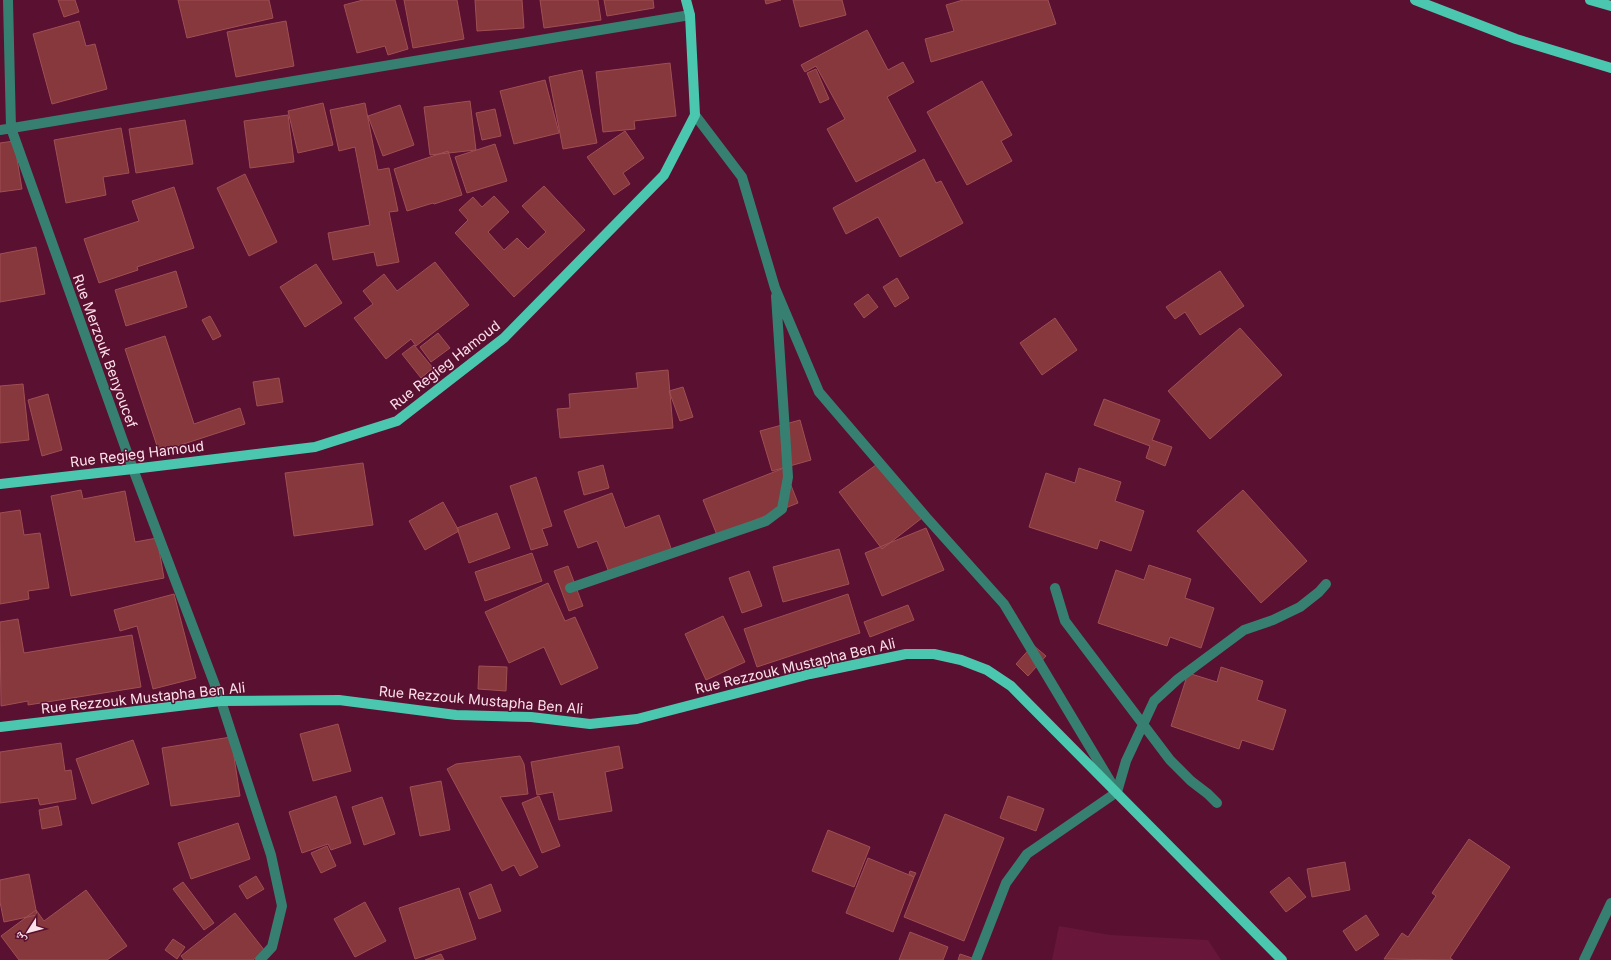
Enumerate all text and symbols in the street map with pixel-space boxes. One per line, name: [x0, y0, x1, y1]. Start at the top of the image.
street label: Rue Merzouk Benyoucef: [70, 272, 141, 430]
street label: Rue Regieg Hamoud: [386, 316, 503, 413]
street label: Rue Regieg Hamoud: [69, 437, 205, 470]
street label: Rue Rezzouk Mustapha Ben Ali: [693, 634, 897, 697]
street label: Rue Rezzouk Mustapha Ben Ali: [40, 678, 246, 717]
street label: Rue Rezzouk Mustapha Ben Ali: [378, 682, 584, 717]
north arrow: [8, 912, 48, 952]
text: ش: [11, 928, 30, 947]

